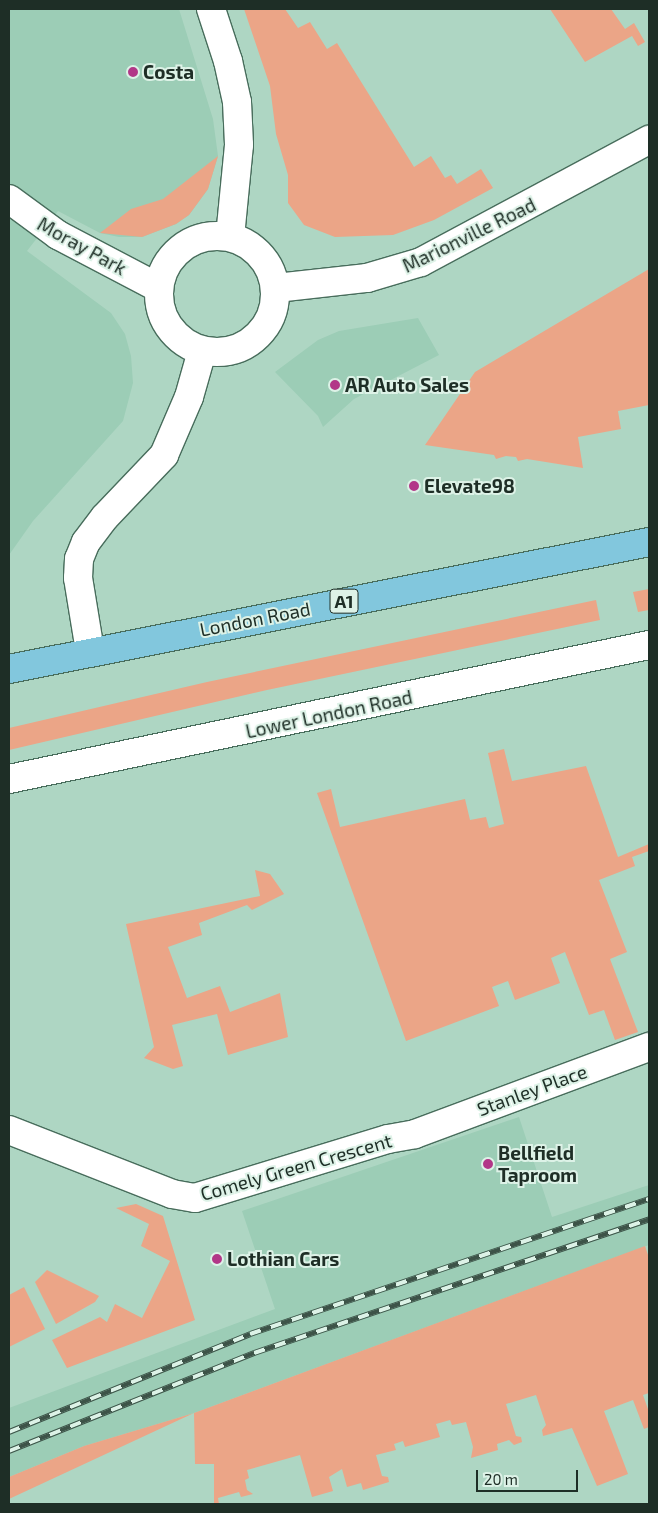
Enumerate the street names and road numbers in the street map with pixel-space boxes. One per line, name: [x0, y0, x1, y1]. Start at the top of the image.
street label: Marionville Road: [399, 193, 539, 277]
street label: Moray Park: [33, 212, 131, 280]
road number: A1: [329, 586, 359, 616]
street label: London Road: [198, 597, 312, 641]
street label: Lower London Road: [243, 685, 415, 743]
street label: Stanley Place: [474, 1059, 590, 1121]
street label: Comely Green Crescent: [197, 1129, 395, 1205]

